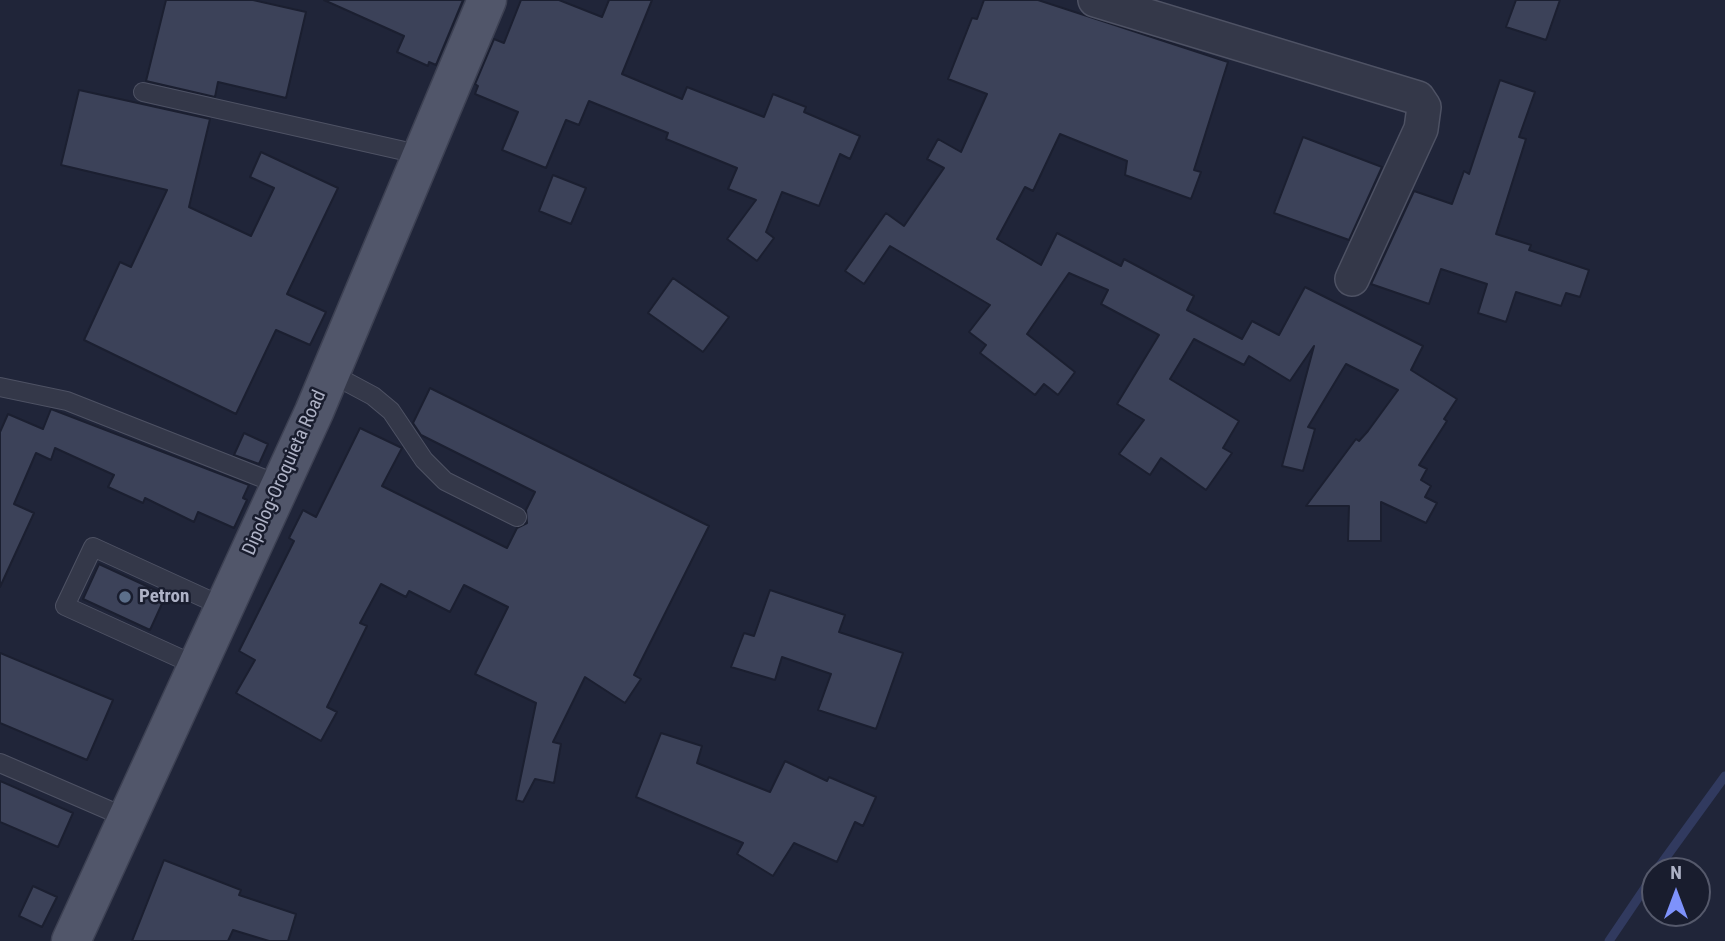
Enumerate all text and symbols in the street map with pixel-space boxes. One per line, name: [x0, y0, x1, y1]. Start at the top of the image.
street label: Dipolog-Oroquieta Road: [238, 387, 332, 559]
place label: Petron: [139, 586, 189, 608]
marker: Petron: [117, 589, 133, 605]
north arrow: [1641, 857, 1711, 927]
text: N: [1670, 861, 1682, 884]

